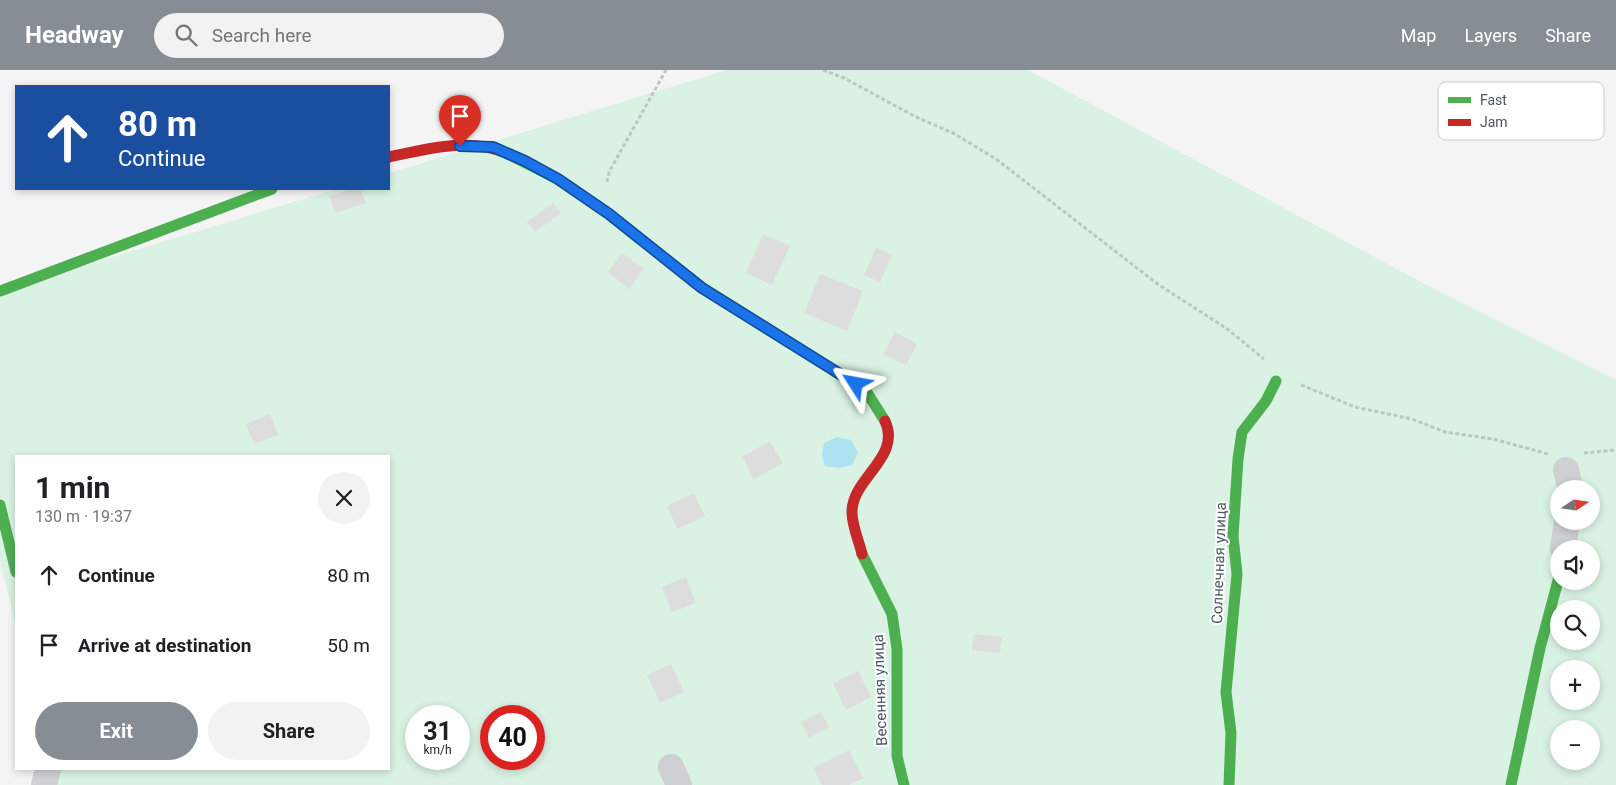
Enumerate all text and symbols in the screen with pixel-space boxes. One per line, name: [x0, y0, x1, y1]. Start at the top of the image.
search box: [154, 13, 504, 58]
text: Headway: [25, 21, 124, 49]
icon: search: [172, 21, 200, 49]
text: Search here: [212, 24, 312, 47]
text: Map: [1401, 25, 1436, 46]
text: Layers: [1464, 25, 1517, 46]
text: Share: [1545, 25, 1591, 46]
legend: [1438, 82, 1604, 140]
text: Fast: [1480, 92, 1507, 108]
pin: [439, 95, 481, 146]
icon: arrive: [446, 102, 474, 130]
text: 80 m: [118, 104, 197, 145]
icon: ahead: [35, 105, 100, 170]
text: Jam: [1480, 114, 1508, 130]
text: Continue: [118, 146, 206, 171]
position arrow: [829, 357, 881, 409]
text: 1 min: [35, 470, 110, 505]
button: close: [318, 472, 370, 524]
north arrow: [1550, 480, 1600, 530]
map controls: [1550, 480, 1600, 770]
street label: Солнечная улица: [1208, 502, 1230, 624]
text: 130 m · 19:37: [35, 507, 132, 526]
button: sound: [1550, 540, 1600, 590]
icon: ahead: [35, 561, 63, 589]
text: Continue: [78, 564, 155, 587]
text: 80 m: [327, 564, 370, 587]
button: search: [1550, 600, 1600, 650]
icon: arrive: [35, 631, 63, 659]
text: Arrive at destination: [78, 634, 251, 657]
text: 50 m: [327, 634, 370, 657]
street label: Весенняя улица: [869, 634, 891, 746]
button: +: [1550, 660, 1600, 710]
button: Exit: [35, 702, 198, 760]
button: Share: [208, 702, 370, 760]
speed limit sign: 40: [480, 705, 545, 770]
text: 31: [423, 717, 452, 746]
button: −: [1550, 720, 1600, 770]
text: km/h: [423, 743, 452, 757]

